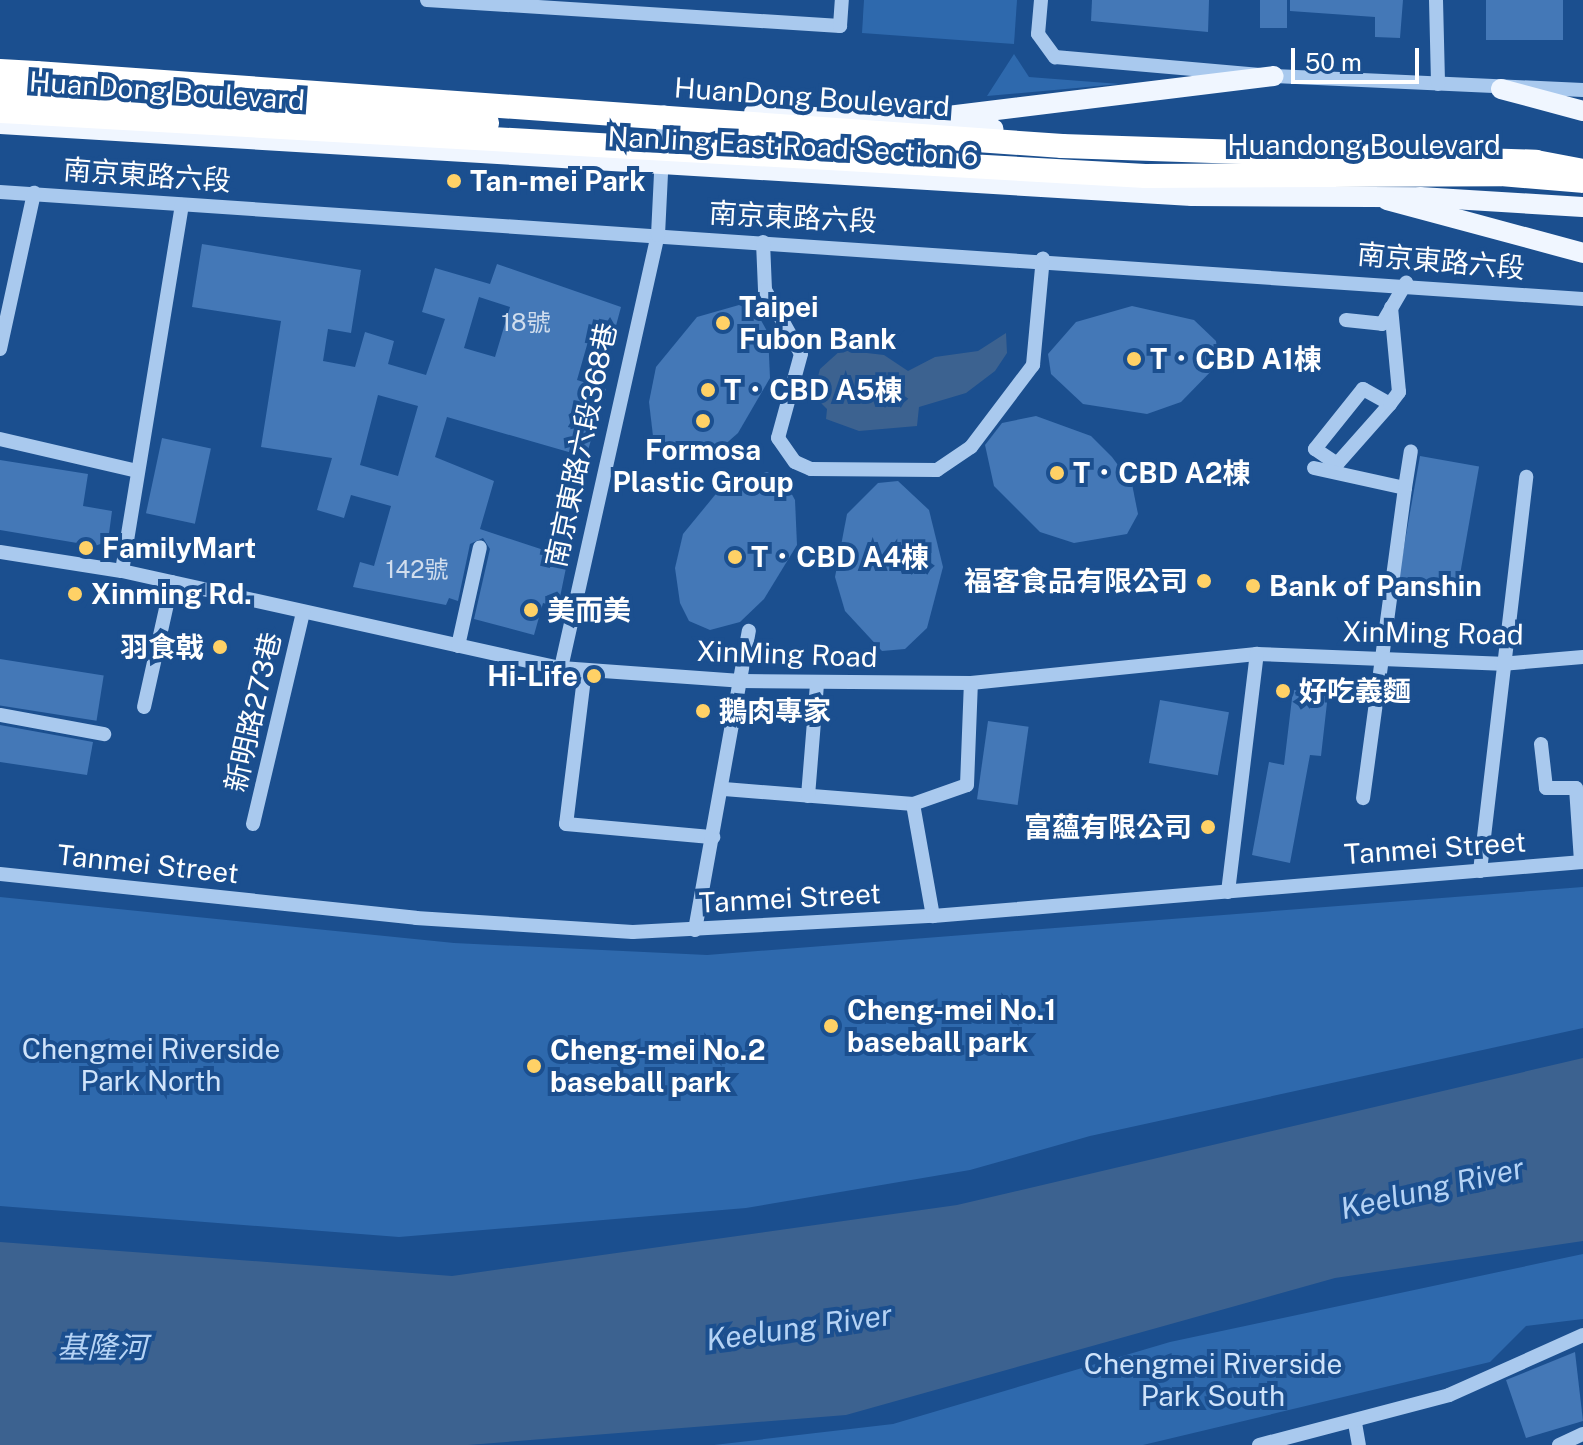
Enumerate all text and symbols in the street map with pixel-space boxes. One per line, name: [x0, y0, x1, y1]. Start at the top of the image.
scale bar: [1295, 32, 1423, 82]
text: 50 m: [1305, 48, 1362, 76]
street label: HuanDong Boulevard: [28, 65, 306, 117]
street label: HuanDong Boulevard: [673, 71, 951, 123]
street label: NanJing East Road Section 6: [607, 120, 979, 172]
street label: Huandong Boulevard: [1227, 128, 1501, 162]
street label: 南京東路六段: [62, 152, 232, 198]
place label: Tan-mei Park: [470, 164, 646, 198]
marker: Tan-mei Park: [445, 172, 463, 190]
street label: 南京東路六段: [708, 196, 878, 238]
street label: 南京東路六段: [1356, 237, 1526, 285]
place label: Taipei Fubon Bank: [739, 290, 897, 356]
house number: 18號: [501, 309, 551, 337]
marker: Taipei Fubon Bank: [714, 314, 732, 332]
street label: 南京東路六段368巷: [539, 320, 623, 570]
place label: T．CBD A1棟: [1150, 342, 1322, 376]
marker: T．CBD A1棟: [1125, 350, 1143, 368]
place label: T．CBD A5棟: [724, 373, 903, 407]
marker: T．CBD A5棟: [699, 381, 717, 399]
marker: Formosa Plastic Group: [694, 412, 712, 430]
place label: Formosa Plastic Group: [612, 433, 794, 499]
place label: T．CBD A2棟: [1073, 456, 1250, 490]
marker: T．CBD A2棟: [1048, 464, 1066, 482]
place label: FamilyMart: [102, 531, 256, 565]
marker: FamilyMart: [77, 539, 95, 557]
place label: T．CBD A4棟: [751, 540, 929, 574]
marker: T．CBD A4棟: [726, 548, 744, 566]
house number: 142號: [385, 556, 449, 584]
place label: 福客食品有限公司: [964, 564, 1188, 598]
place label: Bank of Panshin: [1269, 569, 1482, 603]
marker: 福客食品有限公司: [1195, 572, 1213, 590]
place label: Xinming Rd.: [91, 577, 252, 611]
marker: Bank of Panshin: [1244, 577, 1262, 595]
marker: Xinming Rd.: [66, 585, 84, 603]
place label: 美而美: [547, 593, 631, 627]
marker: 美而美: [522, 601, 540, 619]
street label: XinMing Road: [1342, 615, 1524, 651]
street label: 新明路273巷: [218, 629, 288, 795]
place label: 羽食戟: [120, 630, 204, 664]
street label: XinMing Road: [696, 634, 878, 674]
marker: 羽食戟: [211, 638, 229, 656]
place label: Hi-Life: [487, 659, 578, 693]
marker: Hi-Life: [585, 667, 603, 685]
place label: 好吃義麵: [1299, 674, 1411, 708]
marker: 好吃義麵: [1274, 682, 1292, 700]
place label: 鵝肉專家: [719, 694, 831, 728]
marker: 鵝肉專家: [694, 702, 712, 720]
place label: 富蘊有限公司: [1024, 810, 1192, 844]
marker: 富蘊有限公司: [1199, 818, 1217, 836]
street label: Tanmei Street: [1343, 825, 1527, 871]
street label: Tanmei Street: [56, 838, 240, 890]
street label: Tanmei Street: [698, 876, 882, 920]
place label: Cheng-mei No.1 baseball park: [847, 993, 1056, 1059]
marker: Cheng-mei No.1 baseball park: [822, 1017, 840, 1035]
park label: Chengmei Riverside Park North: [22, 1032, 280, 1098]
place label: Cheng-mei No.2 baseball park: [550, 1033, 766, 1099]
marker: Cheng-mei No.2 baseball park: [525, 1057, 543, 1075]
water label: Keelung River: [1337, 1149, 1527, 1227]
water label: Keelung River: [704, 1296, 894, 1358]
water label: 基隆河: [57, 1329, 147, 1365]
park label: Chengmei Riverside Park South: [1084, 1347, 1342, 1413]

